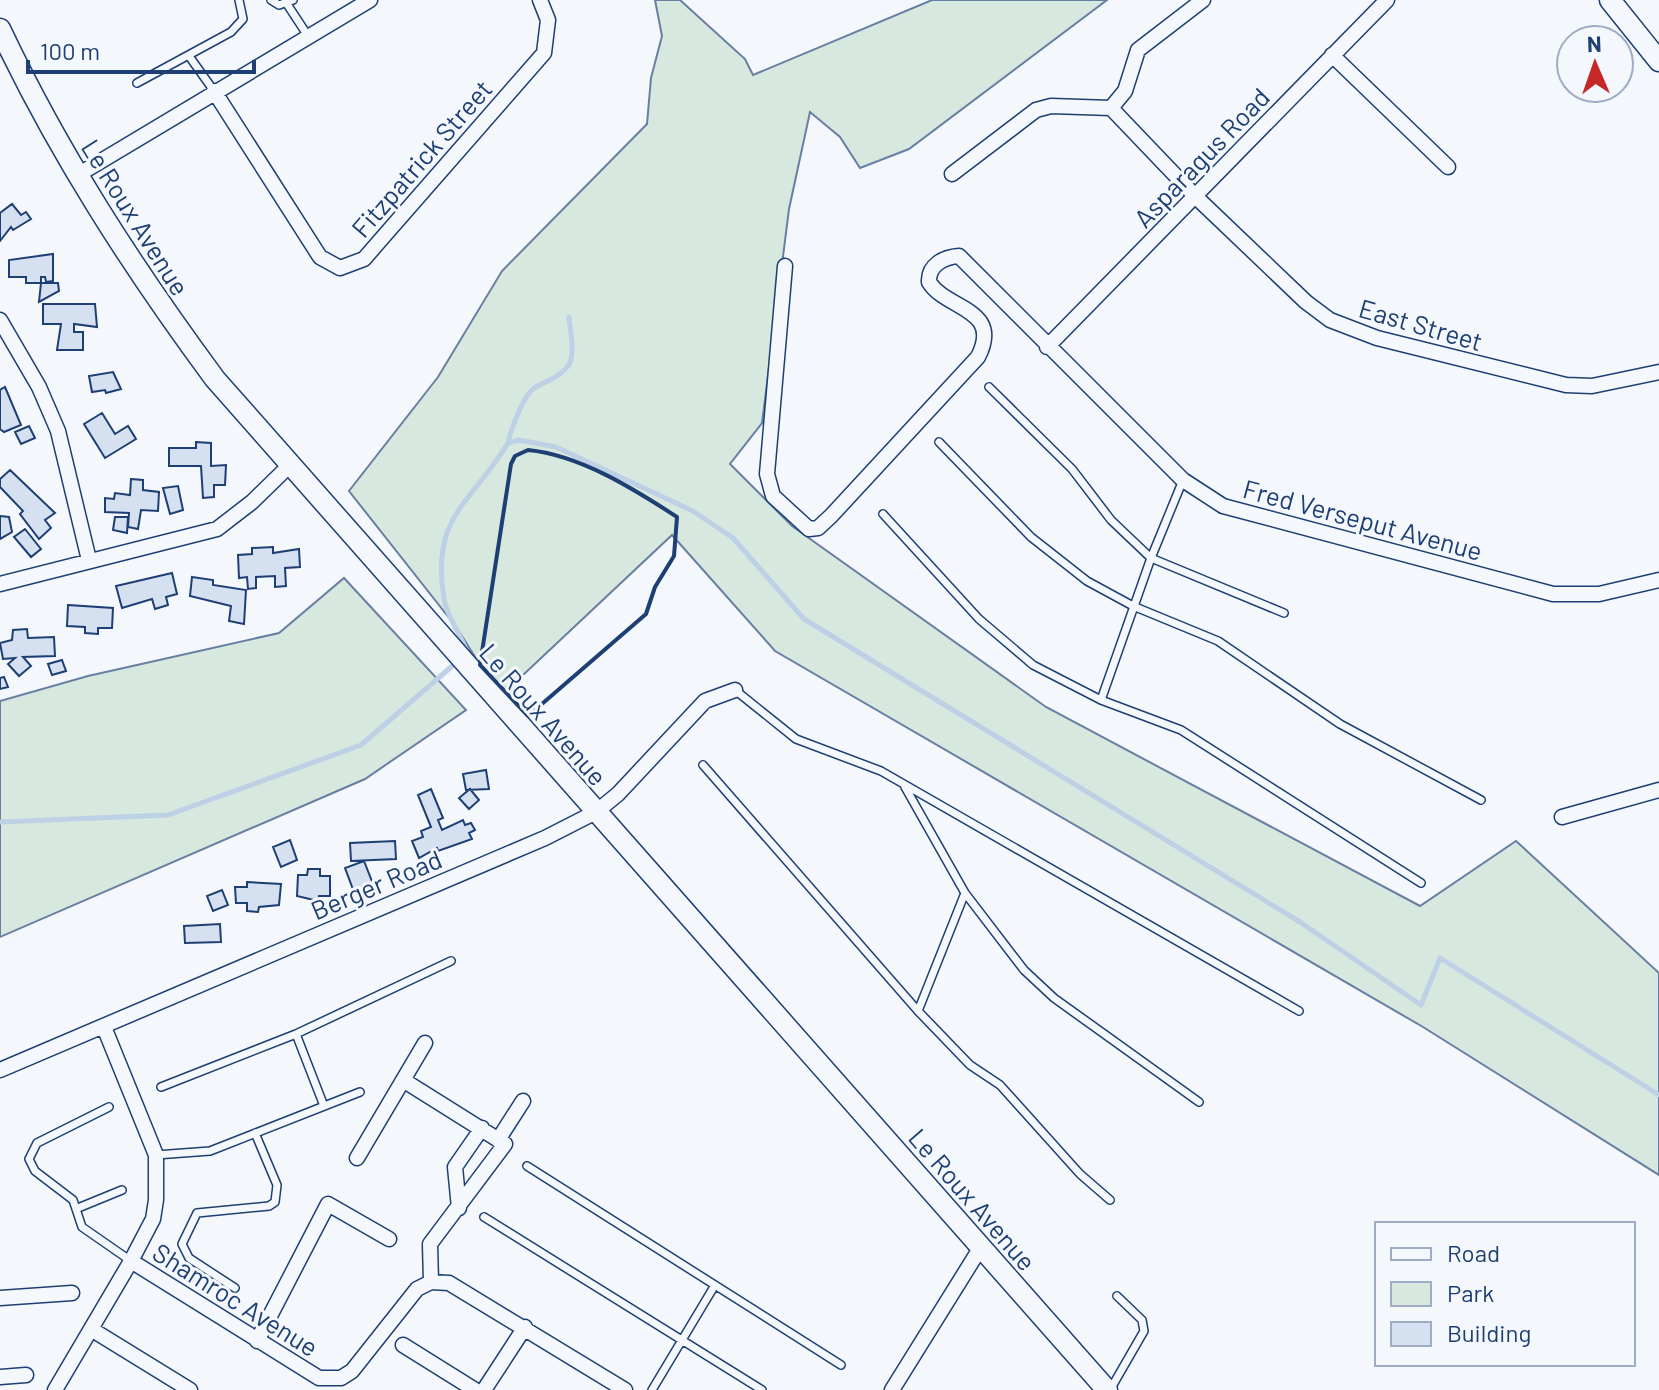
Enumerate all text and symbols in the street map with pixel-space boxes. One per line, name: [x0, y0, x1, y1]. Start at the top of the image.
scale bar: [28, 24, 254, 74]
north arrow: [1555, 24, 1635, 104]
text: N: [1586, 30, 1602, 56]
text: 100 m: [40, 36, 100, 65]
street label: Fitzpatrick Street: [344, 73, 498, 243]
street label: Asparagus Road: [1127, 81, 1275, 233]
street label: Le Roux Avenue: [76, 133, 196, 301]
street label: East Street: [1356, 292, 1486, 356]
street label: Fred Verseput Avenue: [1240, 472, 1486, 566]
street label: Le Roux Avenue: [474, 637, 614, 791]
street label: Berger Road: [306, 843, 446, 925]
street label: Le Roux Avenue: [903, 1122, 1043, 1276]
legend: [1375, 1222, 1635, 1366]
street label: Shamroc Avenue: [148, 1236, 324, 1362]
text: Road: [1447, 1238, 1500, 1267]
text: Park: [1447, 1278, 1494, 1307]
text: Building: [1447, 1318, 1531, 1347]

